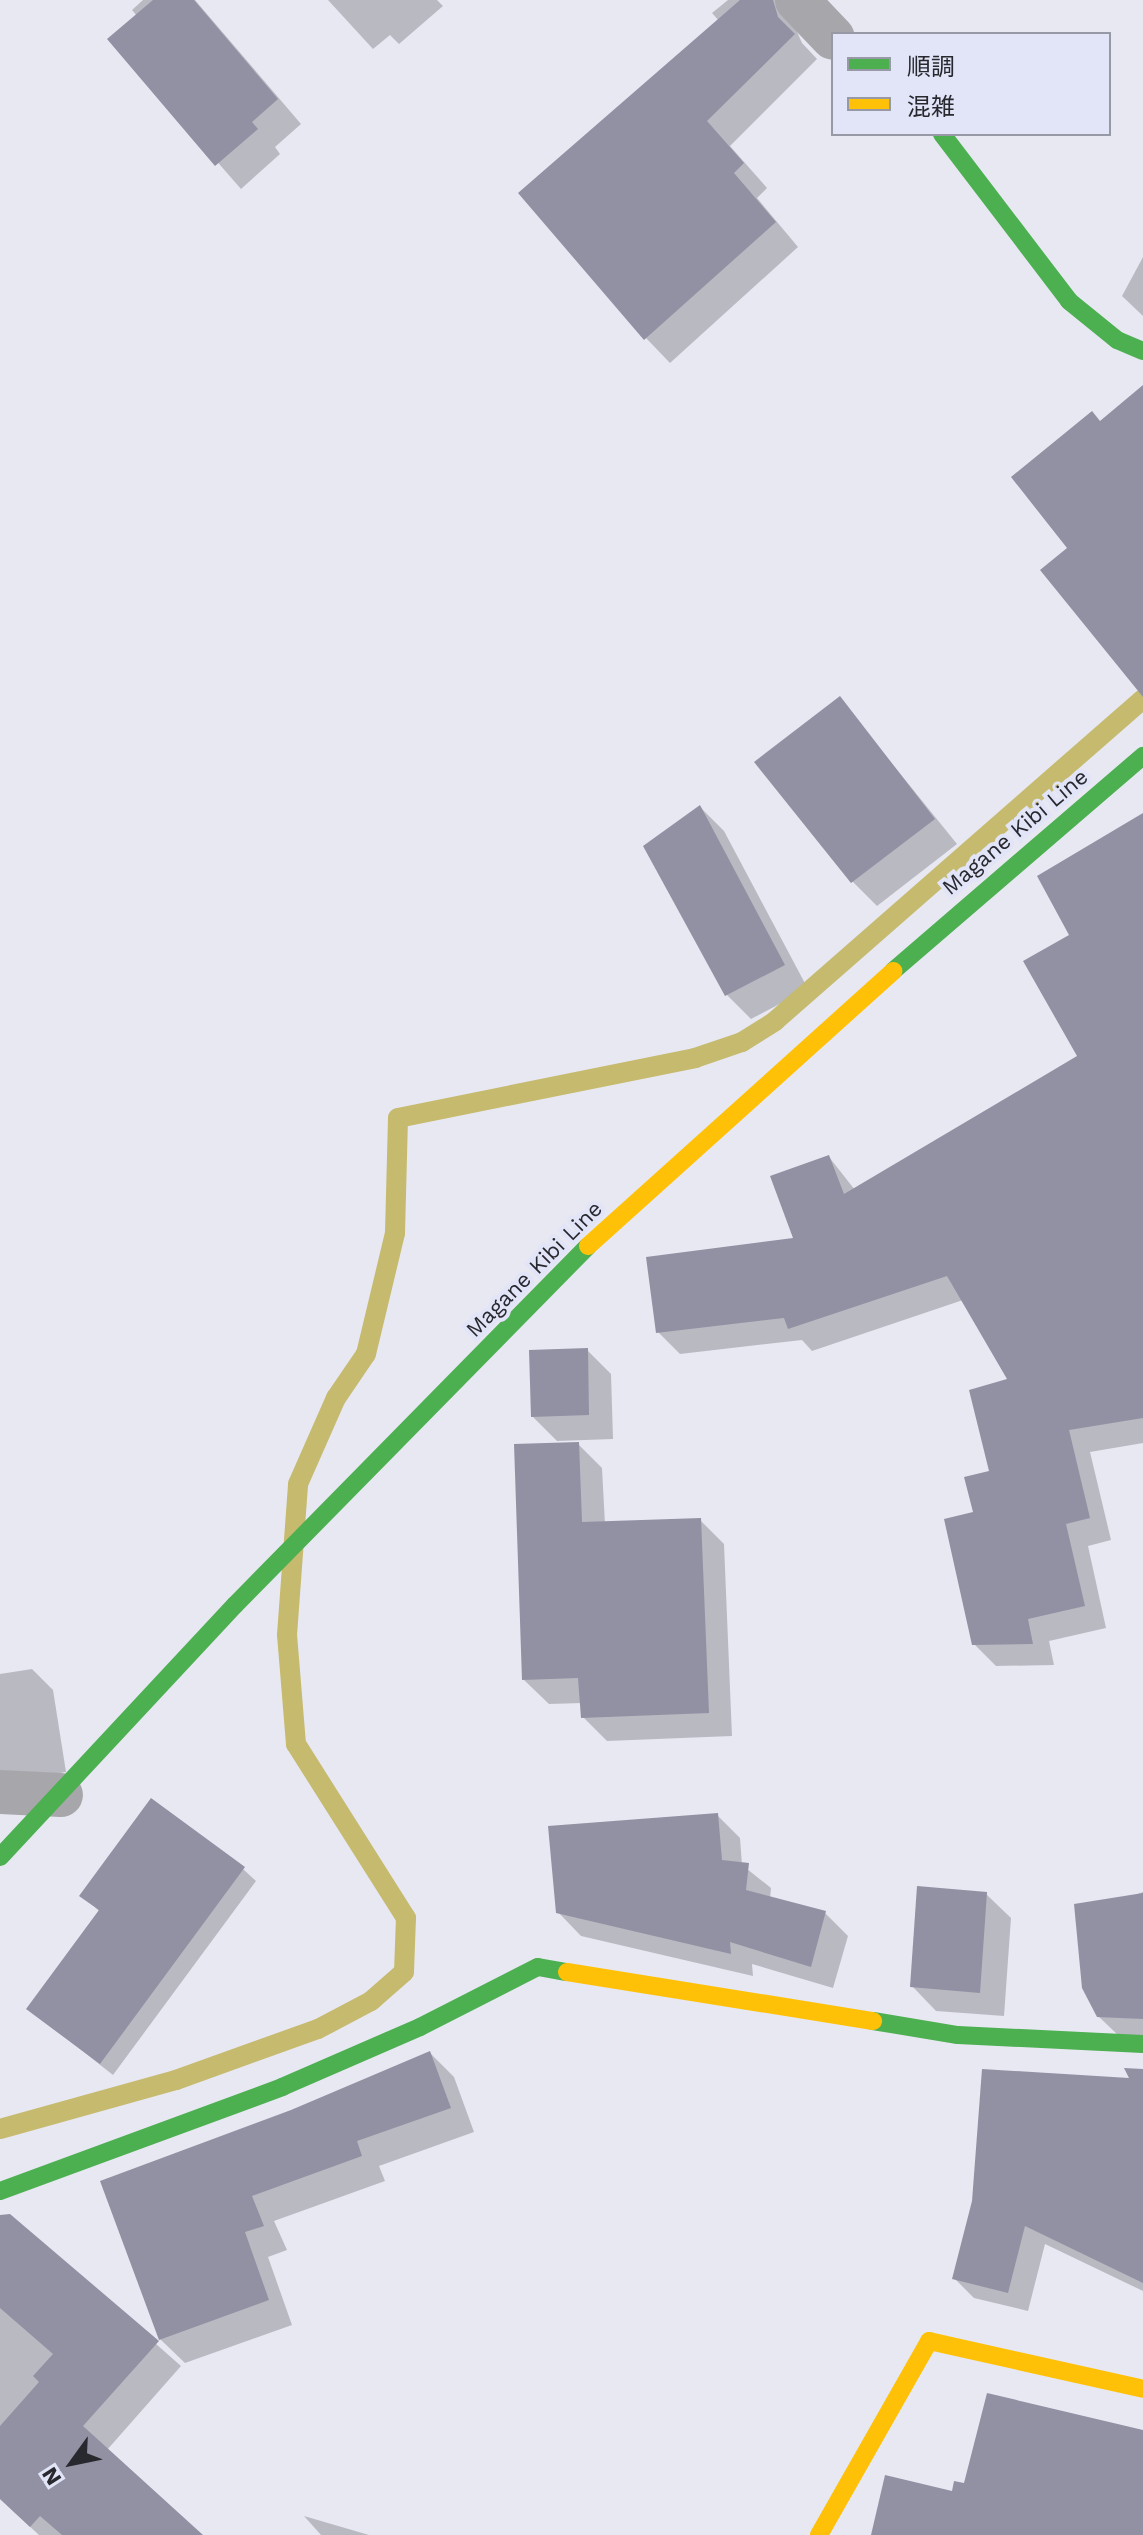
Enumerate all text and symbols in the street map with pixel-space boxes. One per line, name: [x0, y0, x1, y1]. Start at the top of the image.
legend: [831, 32, 1111, 136]
text: 順調: [907, 53, 955, 81]
text: 混雑: [907, 93, 955, 121]
street label: Magane Kibi Line: [937, 763, 1093, 901]
street label: Magane Kibi Line: [460, 1195, 608, 1343]
north arrow: [32, 2423, 112, 2503]
text: N: [37, 2463, 66, 2490]

